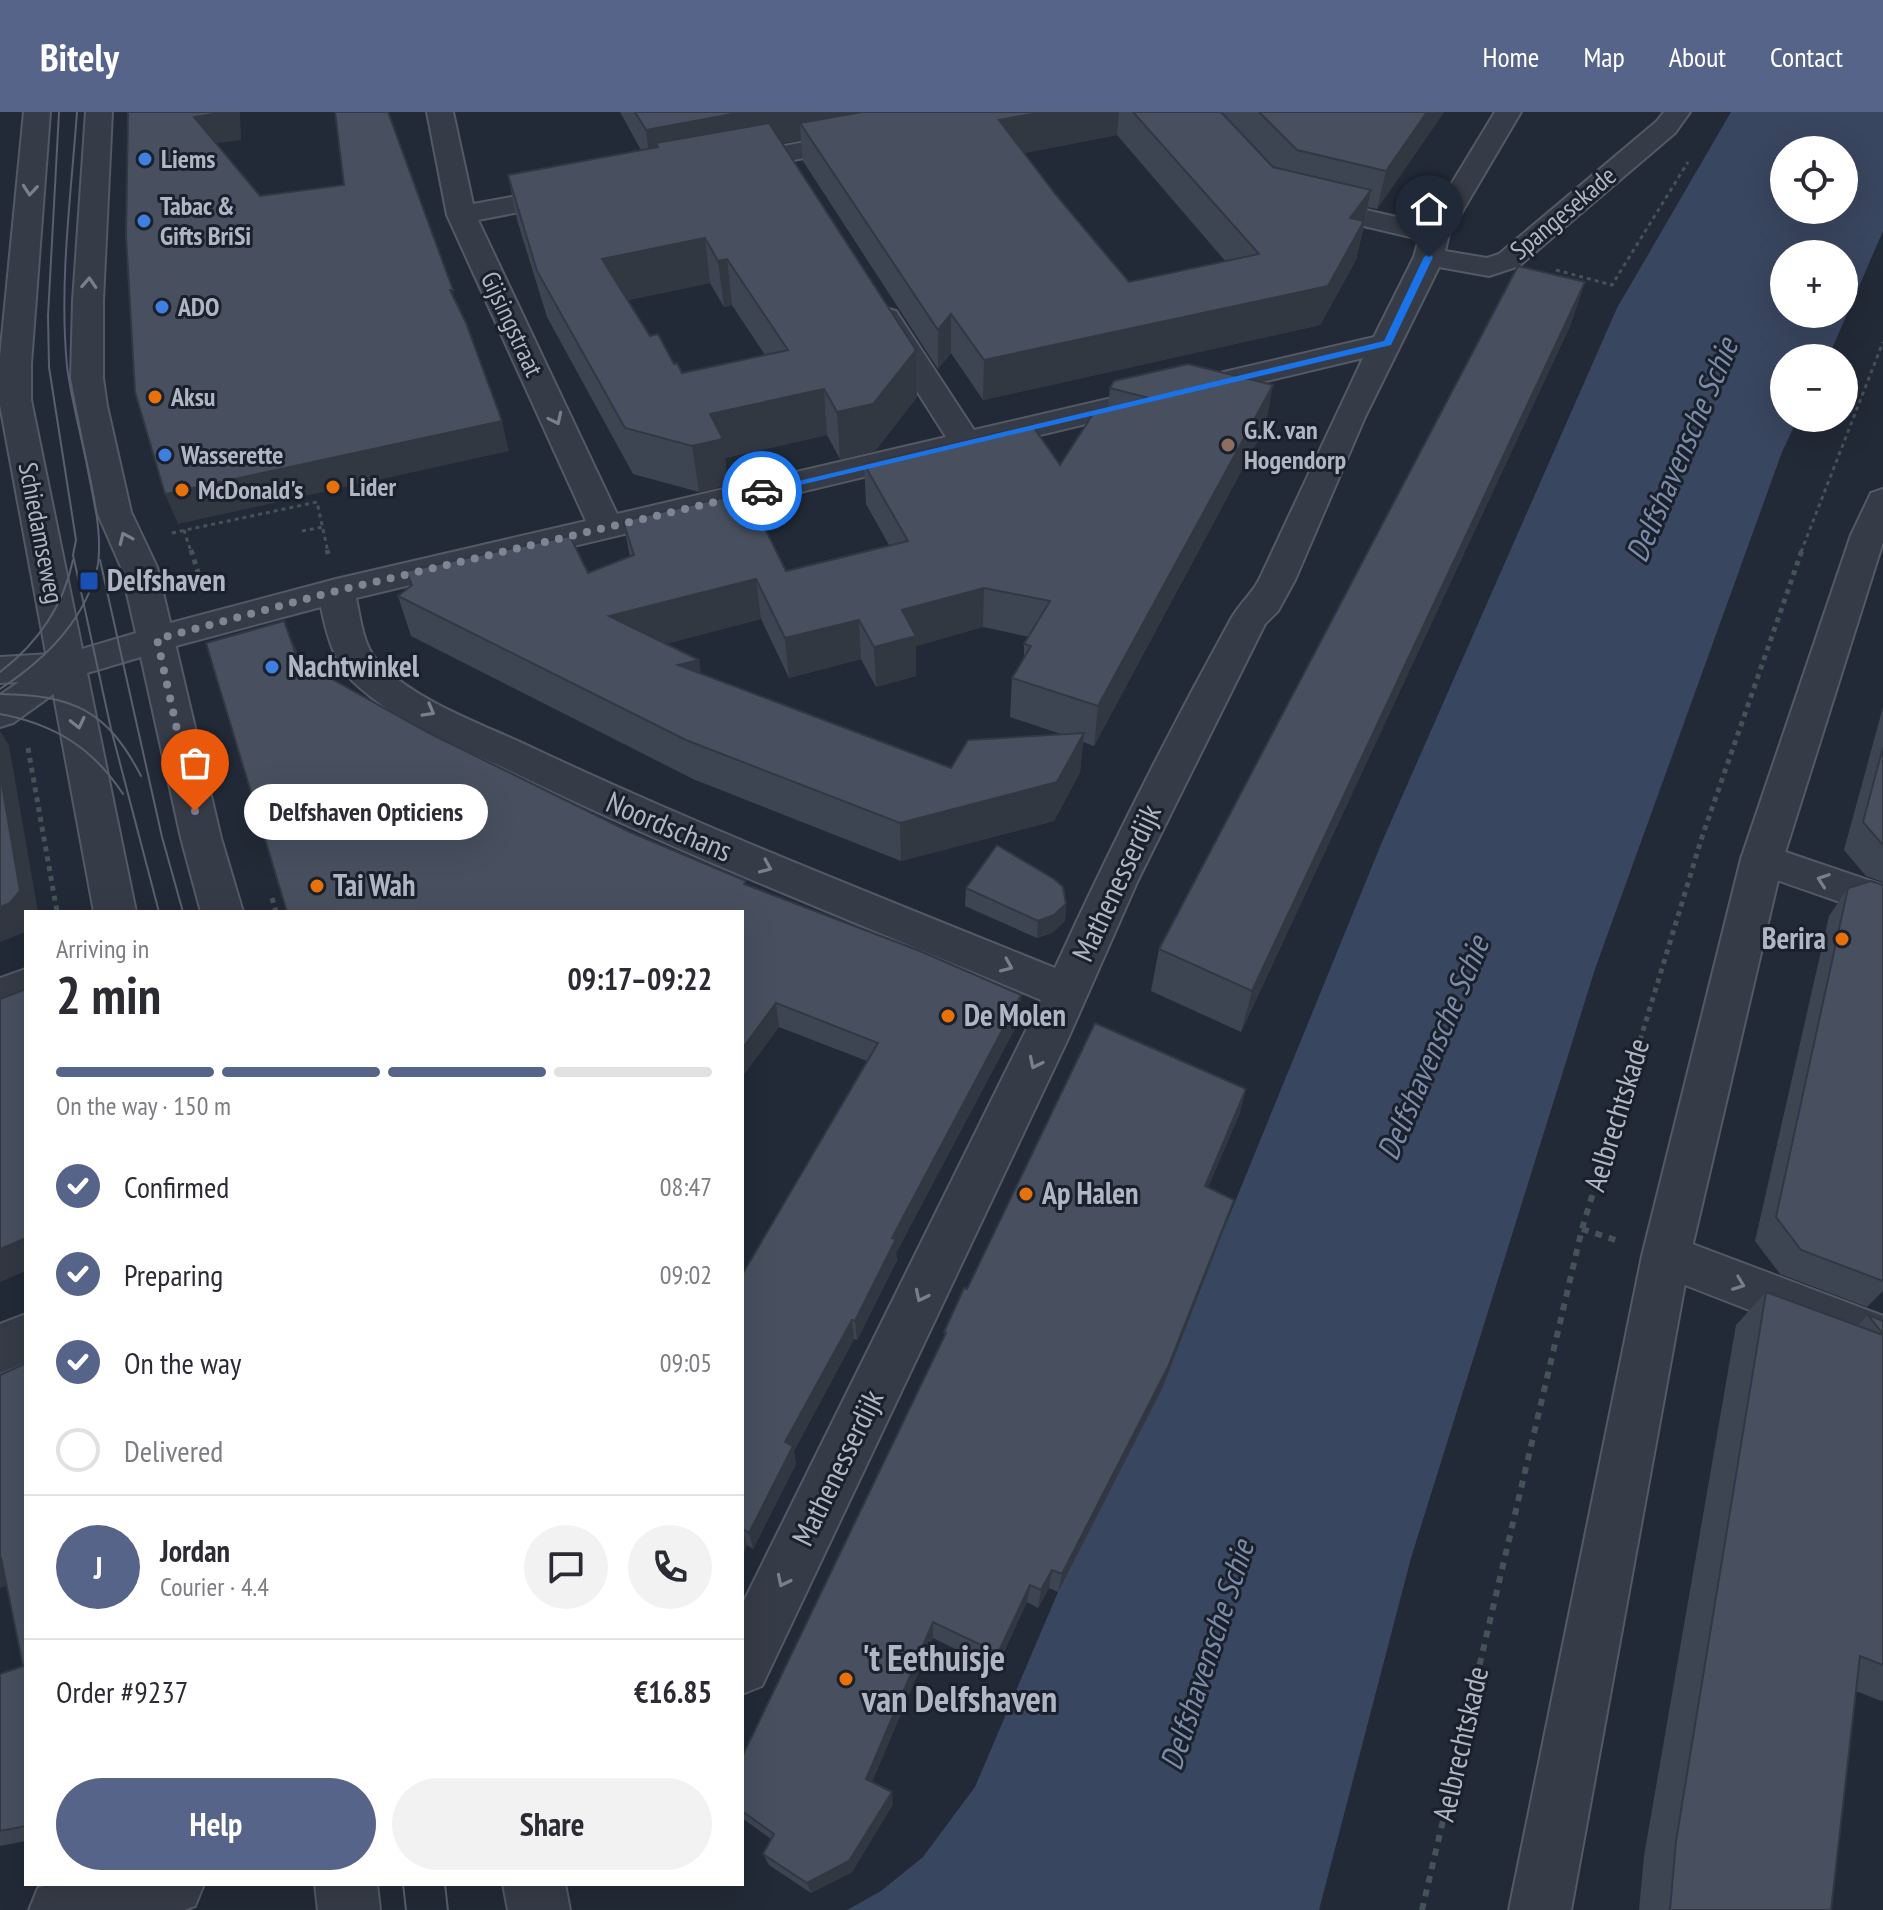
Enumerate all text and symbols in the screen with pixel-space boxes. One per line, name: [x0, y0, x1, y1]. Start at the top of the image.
text: Bitely: [40, 32, 119, 81]
text: Home: [1483, 38, 1539, 75]
text: Map: [1583, 38, 1625, 75]
text: About: [1669, 38, 1726, 75]
text: Contact: [1770, 38, 1843, 75]
map controls: [1770, 136, 1858, 432]
button: locate: [1770, 136, 1858, 224]
place label: Liems: [161, 142, 215, 175]
marker: Liems: [136, 150, 154, 168]
street label: Spangesekade: [1503, 159, 1622, 266]
pin: [1395, 175, 1463, 257]
one-way arrow: [22, 184, 39, 197]
icon: home: [1407, 187, 1451, 231]
place label: Tabac & Gifts BriSi: [160, 189, 251, 252]
marker: Tabac & Gifts BriSi: [135, 212, 153, 230]
button: +: [1770, 240, 1858, 328]
street label: Gijsingstraat: [474, 266, 551, 382]
one-way arrow: [81, 276, 98, 289]
place label: ADO: [177, 290, 219, 323]
marker: ADO: [153, 298, 171, 316]
water label: Delfshavensche Schie: [1615, 330, 1748, 568]
button: −: [1770, 344, 1858, 432]
place label: Aksu: [170, 380, 215, 413]
marker: Aksu: [146, 388, 164, 406]
one-way arrow: [546, 411, 562, 425]
place label: G.K. van Hogendorp: [1244, 413, 1346, 476]
marker: G.K. van Hogendorp: [1219, 436, 1237, 454]
place label: Wasserette: [180, 438, 284, 471]
marker: Wasserette: [156, 446, 174, 464]
courier: [722, 451, 802, 531]
street label: Schiedamseweg: [12, 460, 71, 606]
icon: car: [740, 469, 784, 513]
place label: Lider: [349, 470, 397, 503]
place label: McDonald's: [198, 473, 303, 506]
marker: Lider: [324, 478, 342, 496]
marker: McDonald's: [173, 481, 191, 499]
one-way arrow: [119, 531, 135, 546]
place label: Delfshaven: [107, 560, 226, 599]
marker: Delfshaven: [78, 570, 100, 592]
place label: Nachtwinkel: [288, 646, 420, 685]
marker: Nachtwinkel: [263, 658, 281, 676]
one-way arrow: [420, 702, 435, 717]
one-way arrow: [69, 715, 86, 729]
pin: [161, 729, 229, 811]
icon: bag: [173, 741, 217, 785]
street label: Noordschans: [601, 782, 738, 869]
callout: Delfshaven Opticiens: [243, 783, 487, 839]
text: Delfshaven Opticiens: [269, 795, 463, 828]
street label: Mathenesserdijk: [1062, 797, 1169, 967]
one-way arrow: [758, 857, 772, 873]
place label: Tai Wah: [333, 865, 415, 904]
one-way arrow: [1816, 873, 1830, 889]
marker: Tai Wah: [308, 877, 326, 895]
place label: Berira: [1762, 918, 1826, 957]
water label: Delfshavensche Schie: [1366, 928, 1499, 1166]
marker: Berira: [1833, 930, 1851, 948]
text: Arriving in: [56, 932, 149, 965]
one-way arrow: [998, 957, 1013, 973]
text: 09:17–09:22: [568, 959, 712, 998]
text: 2 min: [56, 961, 161, 1028]
place label: De Molen: [964, 995, 1066, 1034]
marker: De Molen: [939, 1007, 957, 1025]
street label: Aelbrechtskade: [1574, 1033, 1657, 1196]
one-way arrow: [1029, 1054, 1045, 1069]
text: On the way · 150 m: [56, 1089, 231, 1122]
icon: check: [56, 1164, 100, 1208]
text: Confirmed: [124, 1167, 229, 1206]
text: 08:47: [660, 1170, 712, 1203]
place label: Ap Halen: [1041, 1173, 1139, 1212]
marker: Ap Halen: [1017, 1185, 1035, 1203]
icon: check: [56, 1252, 100, 1296]
text: Preparing: [124, 1255, 223, 1294]
text: 09:02: [660, 1258, 712, 1291]
one-way arrow: [1731, 1274, 1745, 1291]
one-way arrow: [915, 1288, 931, 1303]
icon: check: [56, 1340, 100, 1384]
text: On the way: [124, 1343, 241, 1382]
text: 09:05: [660, 1346, 712, 1379]
street label: Mathenesserdijk: [782, 1383, 891, 1552]
text: Delivered: [124, 1431, 223, 1470]
button: chat: [524, 1525, 608, 1609]
button: phone: [628, 1525, 712, 1609]
text: Jordan: [160, 1531, 230, 1570]
water label: Delfshavensche Schie: [1149, 1533, 1263, 1775]
text: J: [94, 1548, 102, 1587]
text: Courier · 4.4: [160, 1570, 269, 1603]
one-way arrow: [777, 1572, 793, 1587]
place label: 't Eethuisje van Delfshaven: [861, 1634, 1057, 1722]
street label: Aelbrechtskade: [1423, 1662, 1496, 1825]
marker: 't Eethuisje van Delfshaven: [837, 1670, 855, 1688]
text: Order #9237: [56, 1672, 188, 1711]
text: €16.85: [634, 1672, 712, 1711]
button: Help: [56, 1778, 376, 1870]
button: Share: [392, 1778, 712, 1870]

